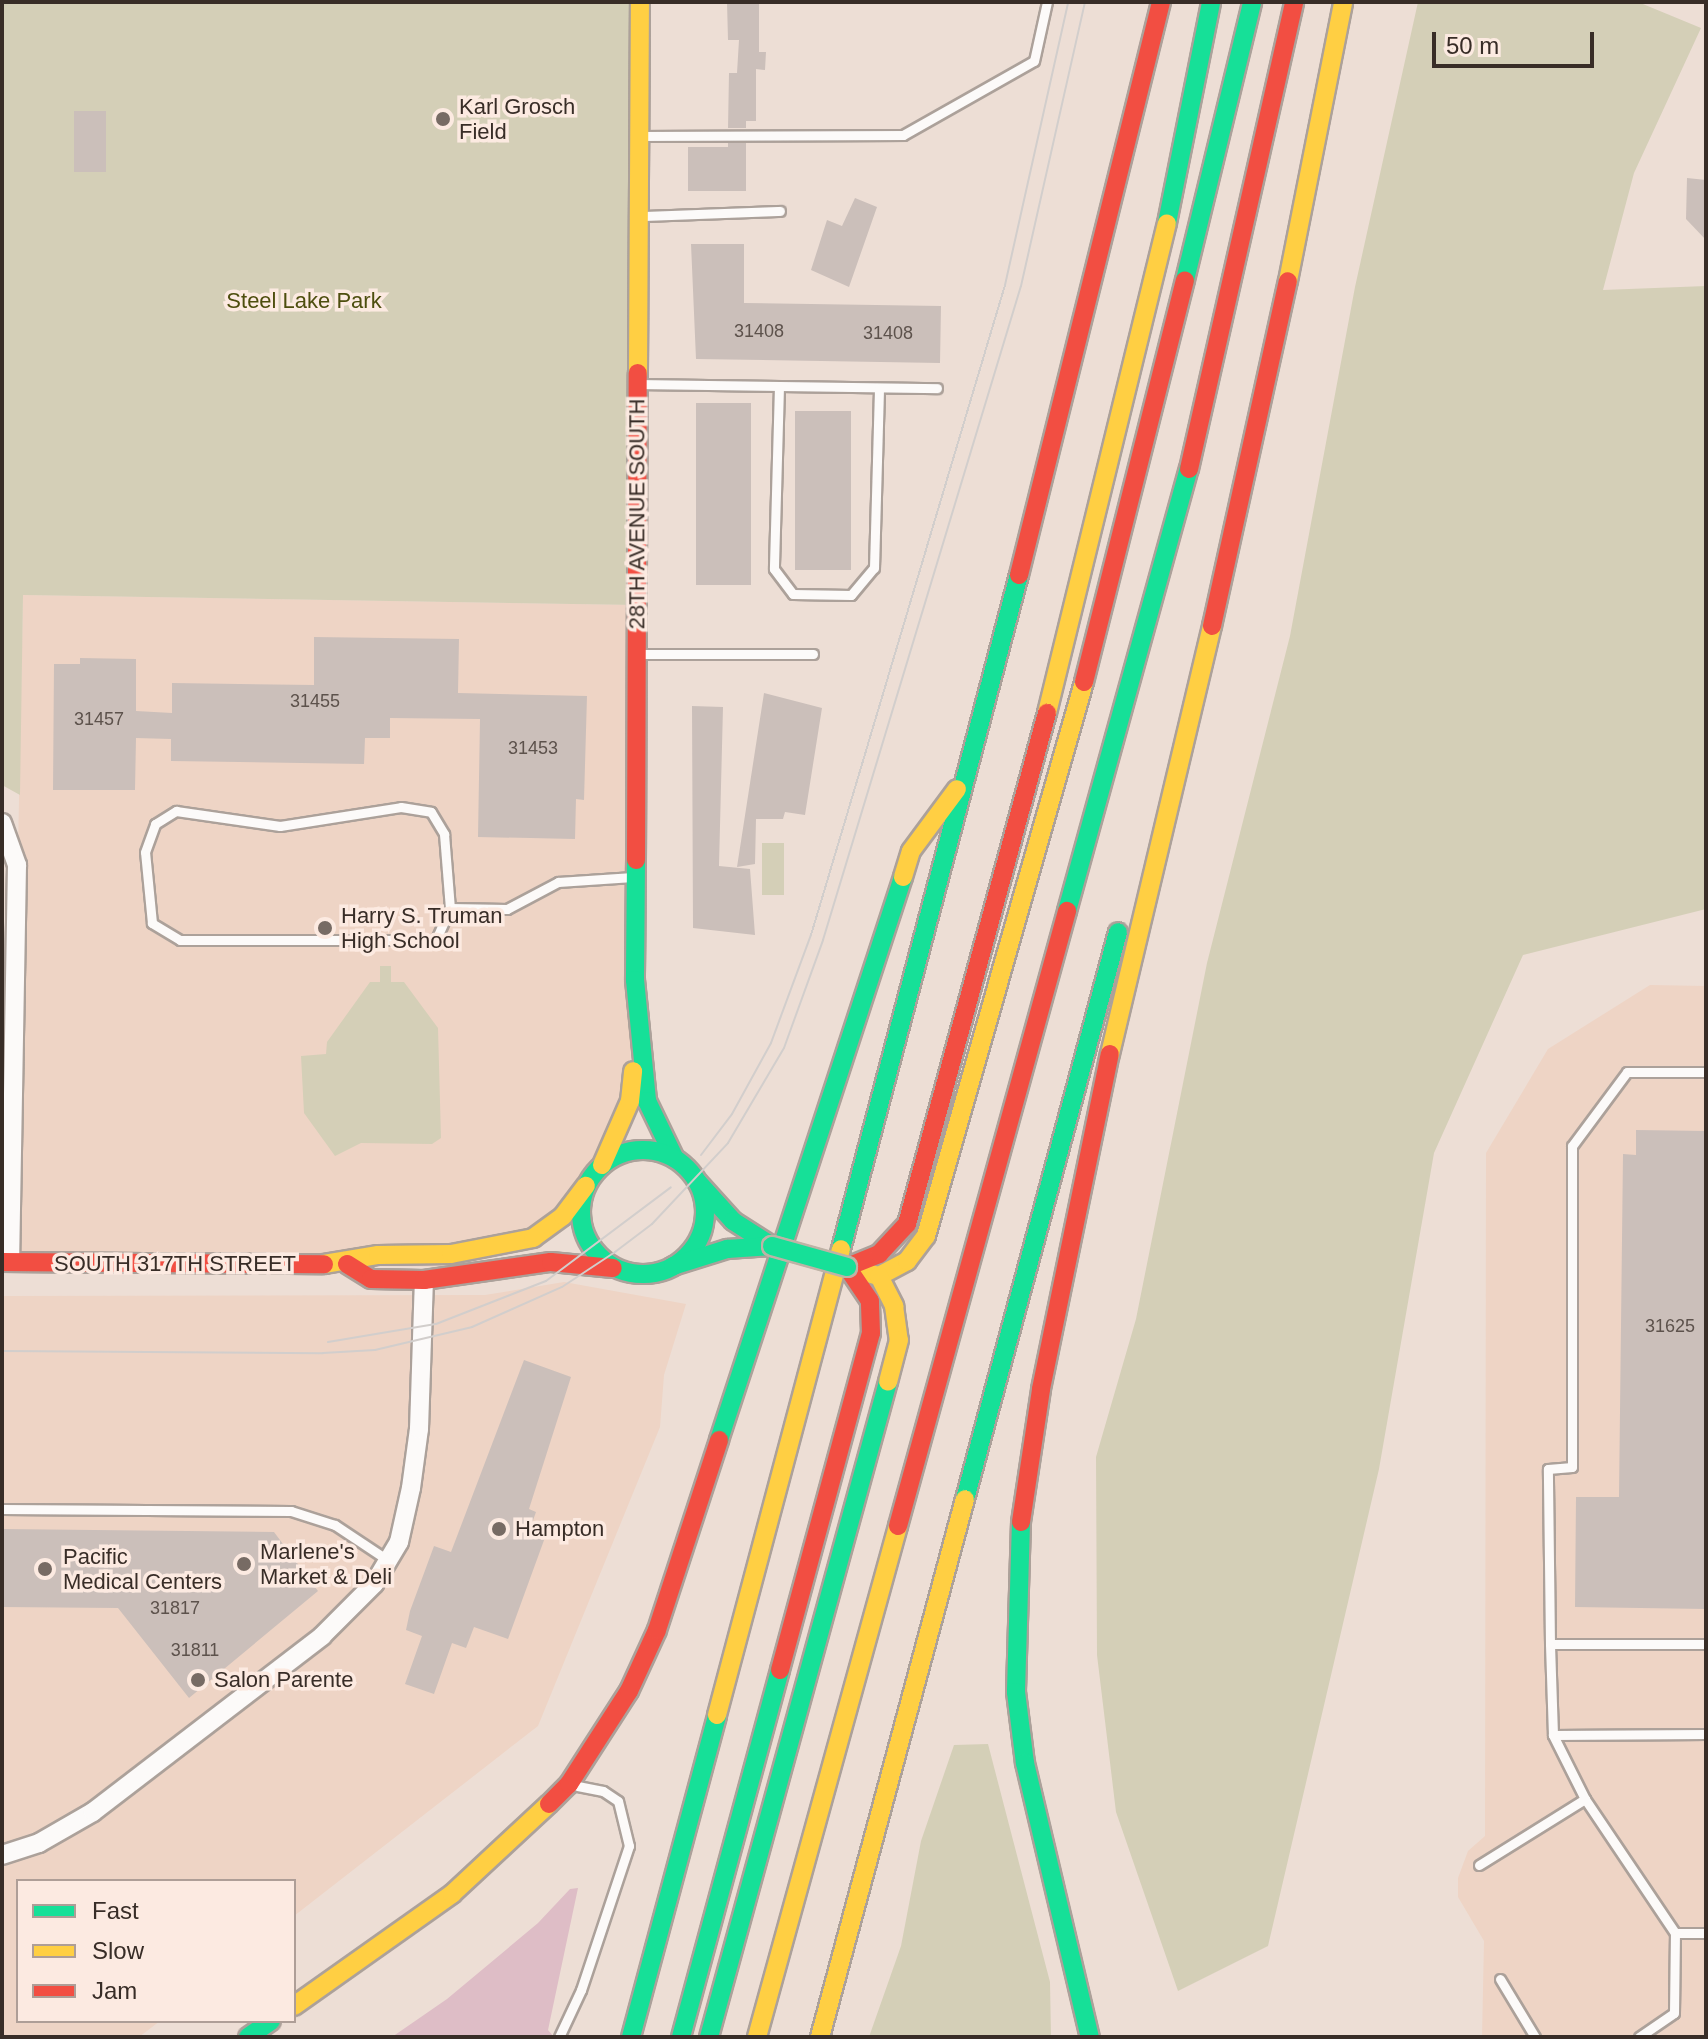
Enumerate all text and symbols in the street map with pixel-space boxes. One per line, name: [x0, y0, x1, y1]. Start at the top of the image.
scale bar: [1436, 16, 1598, 66]
text: 50 m: [1446, 32, 1499, 59]
place label: Karl Grosch Field: [459, 93, 575, 144]
marker: Karl Grosch Field: [434, 110, 452, 128]
park label: Steel Lake Park: [226, 288, 382, 314]
house number: 31408: [734, 320, 784, 342]
house number: 31408: [863, 322, 913, 344]
street label: 28TH AVENUE SOUTH: [624, 398, 650, 630]
house number: 31455: [290, 690, 340, 712]
house number: 31457: [74, 708, 124, 730]
house number: 31453: [508, 737, 558, 759]
place label: Harry S. Truman High School: [341, 902, 503, 954]
marker: Harry S. Truman High School: [316, 919, 334, 937]
street label: SOUTH 317TH STREET: [54, 1251, 296, 1277]
house number: 31625: [1645, 1315, 1695, 1337]
place label: Hampton: [515, 1516, 604, 1542]
marker: Hampton: [490, 1520, 508, 1538]
place label: Marlene's Market & Deli: [260, 1538, 392, 1590]
place label: Pacific Medical Centers: [63, 1543, 222, 1594]
marker: Marlene's Market & Deli: [235, 1555, 253, 1573]
marker: Pacific Medical Centers: [34, 1558, 56, 1580]
house number: 31817: [150, 1597, 200, 1619]
house number: 31811: [171, 1639, 219, 1661]
place label: Salon Parente: [214, 1667, 353, 1693]
marker: Salon Parente: [189, 1671, 207, 1689]
legend: [16, 1879, 296, 2023]
text: Fast: [92, 1897, 139, 1924]
text: Slow: [92, 1937, 144, 1964]
text: Jam: [92, 1977, 137, 2004]

